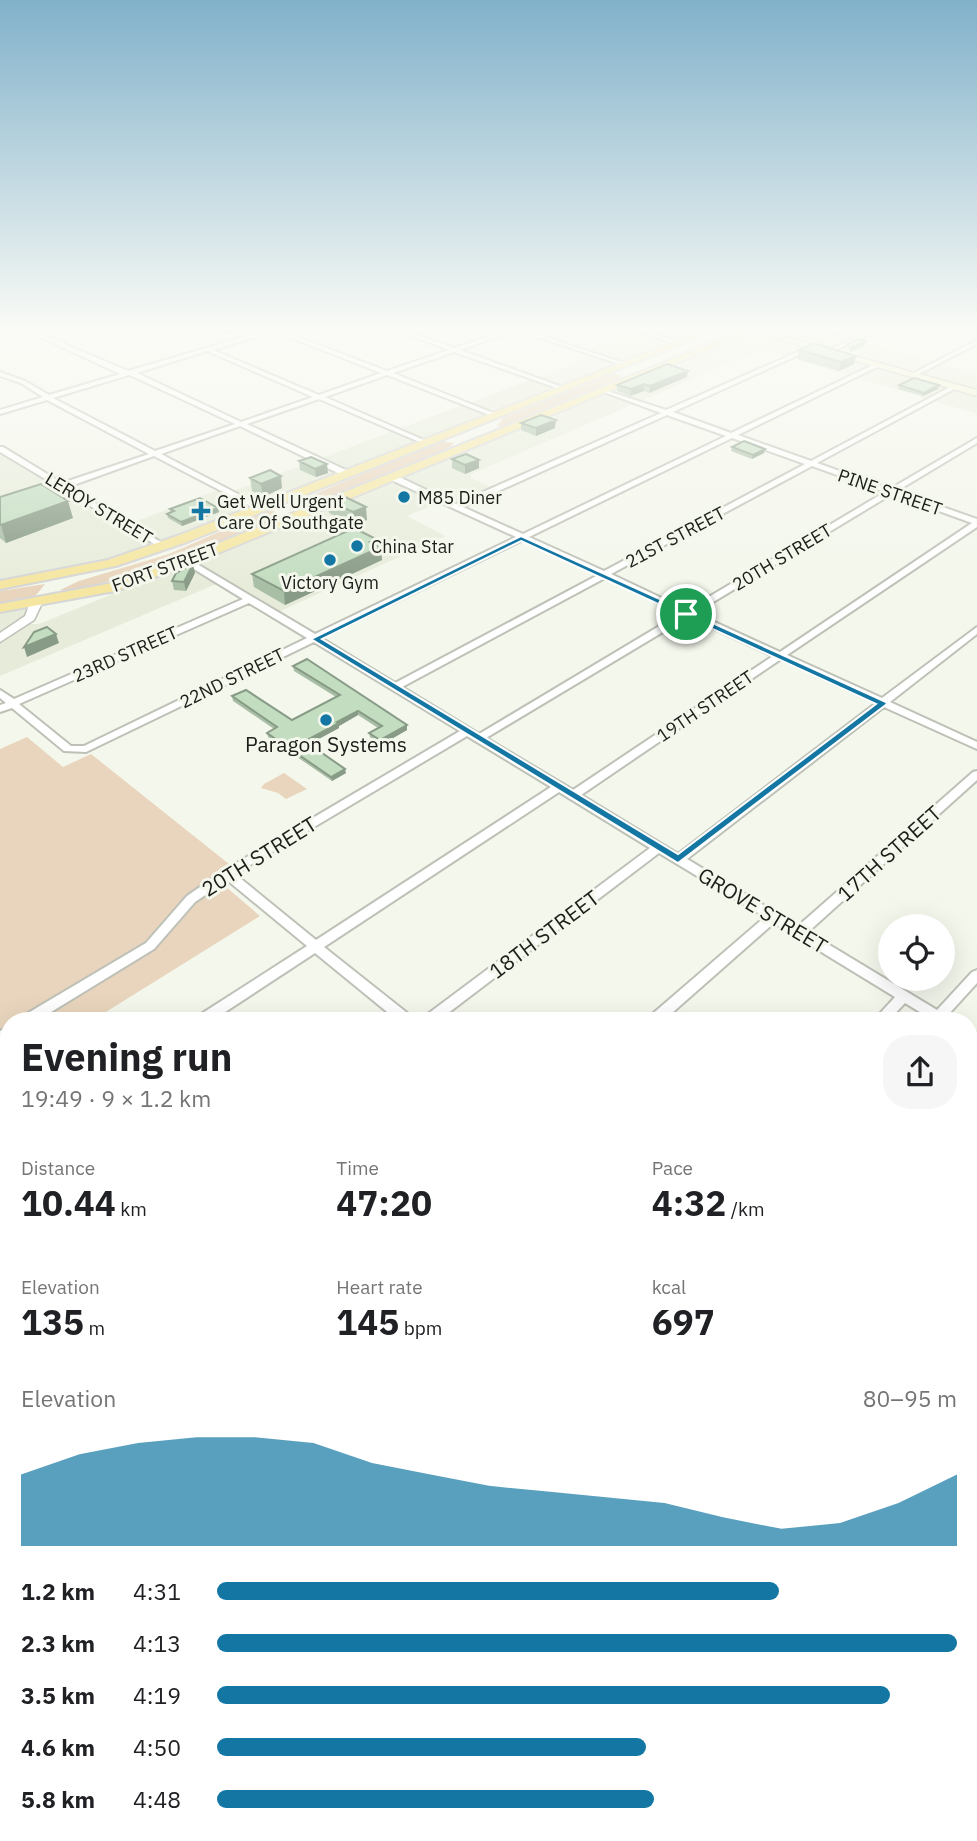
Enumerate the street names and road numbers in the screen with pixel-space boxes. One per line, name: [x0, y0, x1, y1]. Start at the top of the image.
street label: PINE STREET: [835, 463, 945, 521]
street label: LEROY STREET: [41, 467, 157, 549]
street label: 21ST STREET: [621, 501, 729, 573]
street label: 20TH STREET: [728, 518, 836, 596]
street label: FORT STREET: [109, 537, 221, 597]
street label: 23RD STREET: [69, 621, 181, 687]
street label: 22ND STREET: [176, 643, 288, 713]
street label: 19TH STREET: [652, 665, 758, 747]
street label: 17TH STREET: [831, 799, 947, 907]
street label: 20TH STREET: [196, 809, 322, 903]
street label: GROVE STREET: [693, 860, 833, 960]
street label: 18TH STREET: [483, 883, 605, 985]

